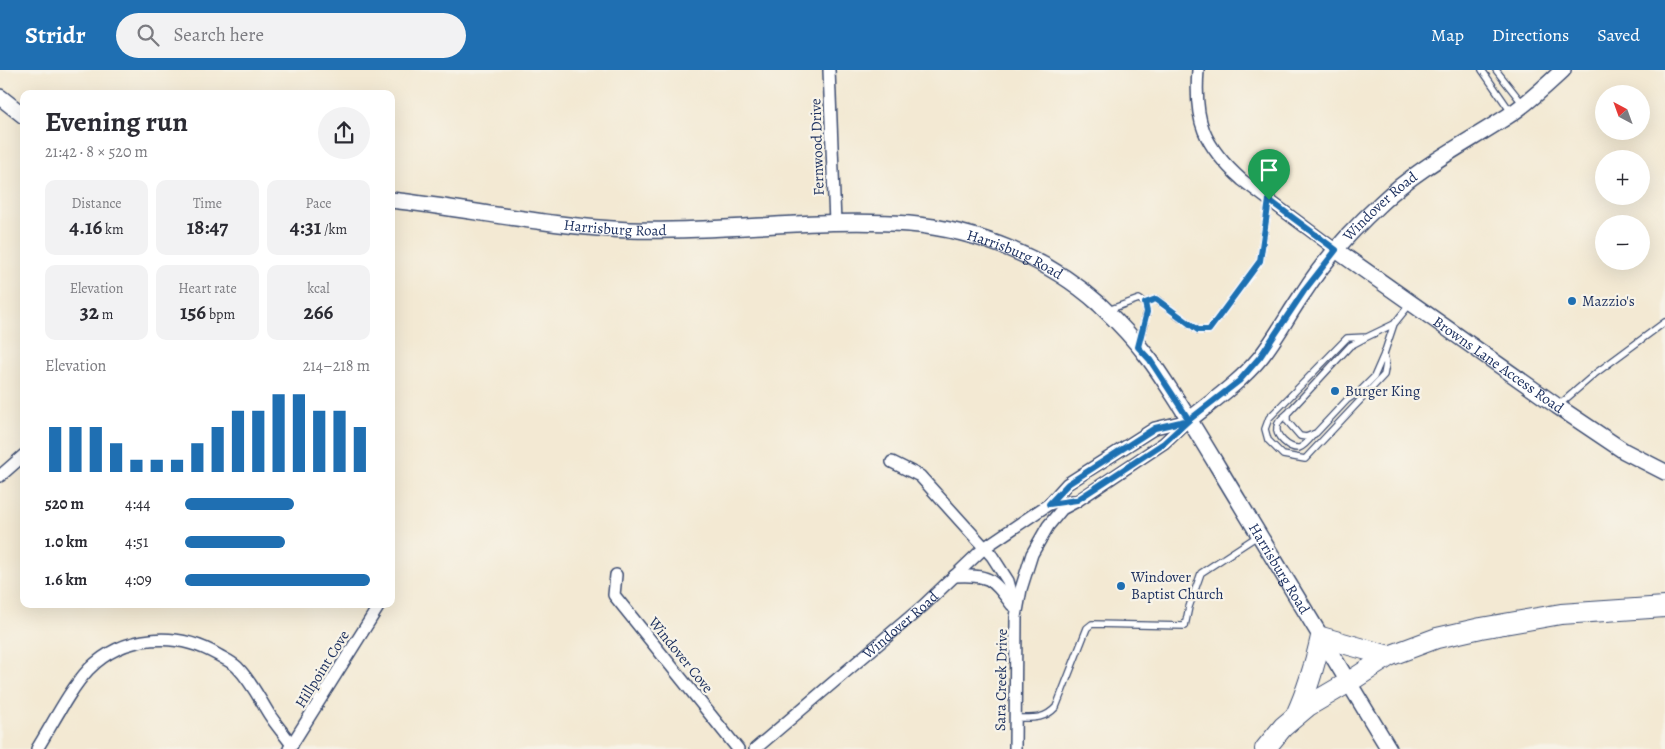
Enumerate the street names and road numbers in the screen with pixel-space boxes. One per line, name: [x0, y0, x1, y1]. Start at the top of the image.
street label: Fernwood Drive: [805, 98, 829, 196]
street label: Windover Road: [1338, 166, 1422, 246]
street label: Harrisburg Road: [563, 215, 668, 240]
street label: Harrisburg Road: [965, 225, 1067, 284]
street label: Browns Lane Access Road: [1429, 312, 1569, 418]
street label: Harrisburg Road: [1244, 519, 1315, 619]
street label: Windover Road: [857, 586, 943, 664]
street label: Windover Cove: [644, 612, 718, 697]
street label: Hillpoint Cove: [290, 626, 354, 712]
street label: Sara Creek Drive: [990, 628, 1012, 731]

